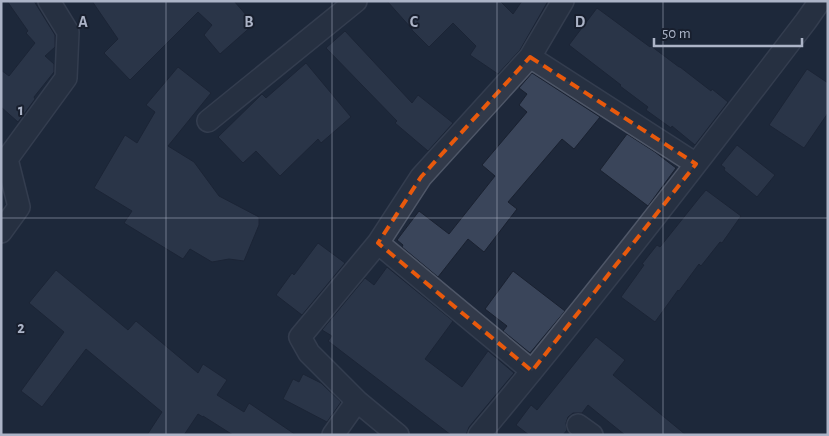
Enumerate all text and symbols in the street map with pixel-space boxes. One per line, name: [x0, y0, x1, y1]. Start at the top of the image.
text: A: [78, 14, 88, 30]
text: B: [244, 14, 254, 30]
text: C: [410, 14, 419, 30]
text: D: [575, 14, 586, 30]
scale bar: [654, 15, 802, 47]
text: 50 m: [662, 26, 691, 41]
text: 1: [18, 102, 24, 118]
text: 2: [17, 320, 25, 336]

